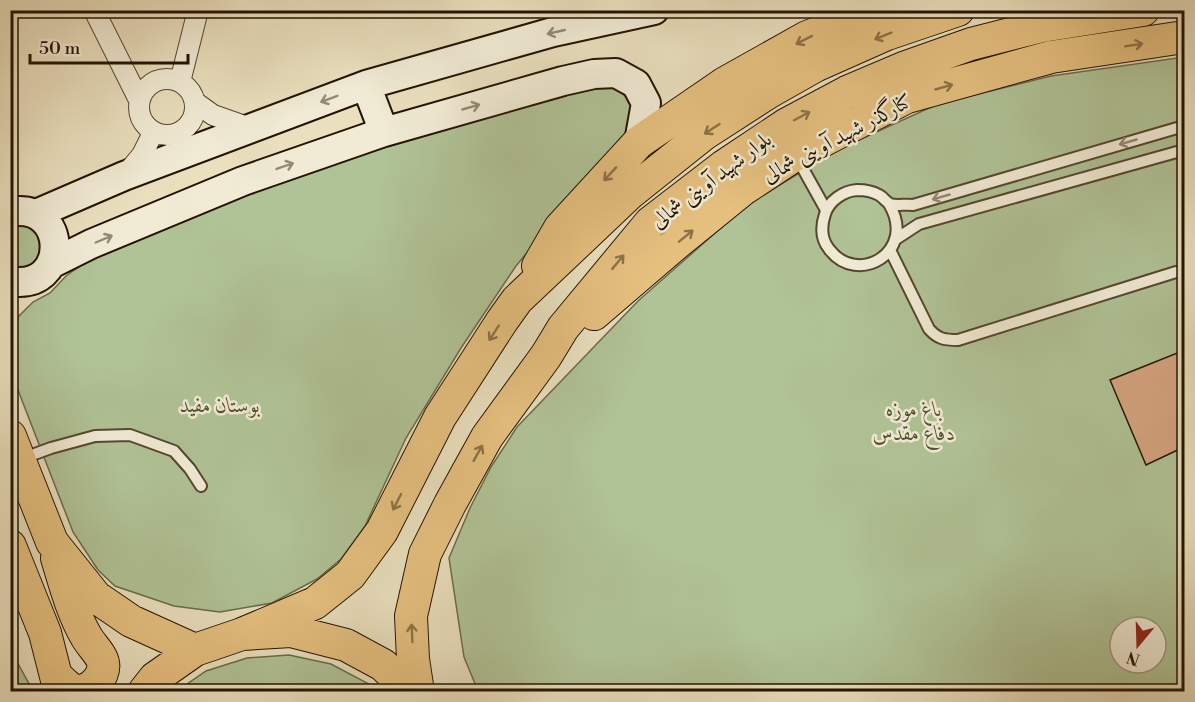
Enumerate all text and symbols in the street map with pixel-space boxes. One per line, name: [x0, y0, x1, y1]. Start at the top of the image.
scale bar: [30, 27, 188, 65]
one-way arrow: [547, 27, 566, 38]
one-way arrow: [874, 31, 892, 42]
one-way arrow: [795, 35, 813, 46]
text: 50 m: [39, 37, 81, 60]
one-way arrow: [1123, 39, 1143, 50]
one-way arrow: [934, 81, 953, 92]
street label: کنارگذر شهید آوینی شمالی: [757, 86, 917, 189]
one-way arrow: [320, 94, 339, 105]
one-way arrow: [461, 101, 480, 112]
one-way arrow: [793, 110, 811, 121]
one-way arrow: [704, 124, 721, 136]
street label: بلوار شهید آوینی شمالی: [645, 126, 777, 235]
one-way arrow: [1119, 137, 1138, 148]
one-way arrow: [275, 160, 294, 171]
one-way arrow: [603, 166, 617, 181]
one-way arrow: [932, 191, 951, 203]
one-way arrow: [677, 229, 693, 242]
one-way arrow: [94, 233, 113, 244]
one-way arrow: [611, 254, 624, 270]
one-way arrow: [488, 325, 500, 341]
park label: بوستان مفید: [180, 393, 260, 419]
park label: باغ موزه دفاع مقدس: [873, 397, 955, 451]
one-way arrow: [472, 445, 484, 462]
one-way arrow: [390, 493, 402, 511]
north arrow: [1108, 615, 1168, 675]
one-way arrow: [406, 624, 417, 644]
text: N: [1124, 647, 1143, 670]

